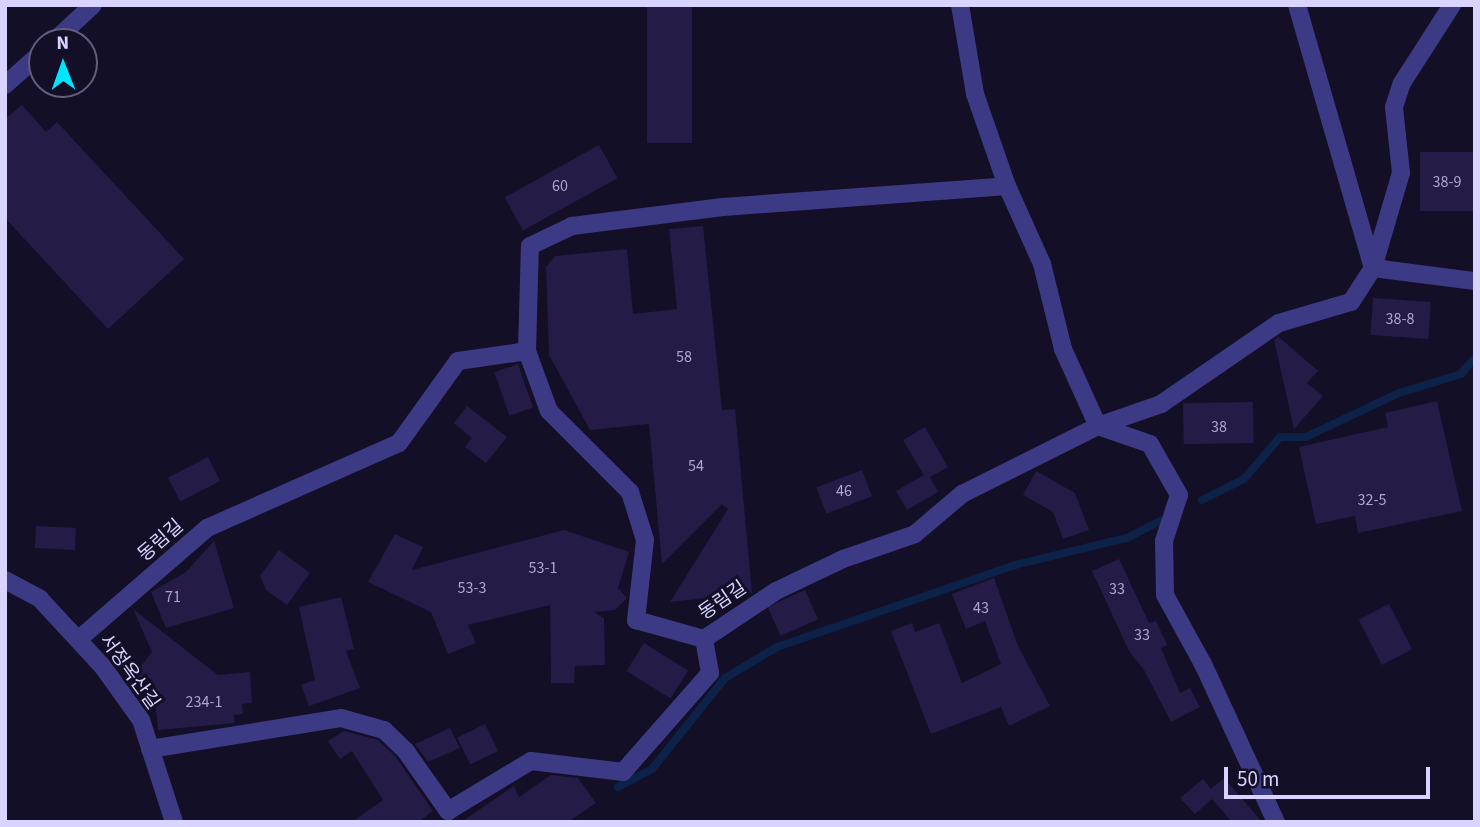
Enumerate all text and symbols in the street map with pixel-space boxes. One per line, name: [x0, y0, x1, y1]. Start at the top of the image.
north arrow: [28, 28, 98, 98]
text: N: [56, 30, 69, 57]
house number: 38-9: [1433, 172, 1461, 192]
house number: 60: [552, 176, 568, 196]
house number: 38-8: [1386, 309, 1414, 329]
house number: 58: [676, 347, 692, 367]
house number: 38: [1211, 417, 1227, 437]
house number: 54: [688, 456, 704, 476]
house number: 46: [836, 481, 852, 501]
house number: 32-5: [1358, 490, 1386, 510]
street label: 동림길: [134, 515, 188, 567]
house number: 53-1: [529, 558, 557, 578]
street label: 동림길: [695, 577, 751, 625]
house number: 53-3: [458, 578, 486, 598]
house number: 33: [1109, 579, 1125, 599]
house number: 71: [165, 587, 181, 607]
house number: 43: [973, 598, 989, 618]
house number: 33: [1134, 625, 1150, 645]
street label: 서정옥산길: [94, 630, 164, 714]
house number: 234-1: [186, 692, 222, 712]
scale bar: [1228, 754, 1434, 798]
text: 50 m: [1237, 764, 1279, 794]

